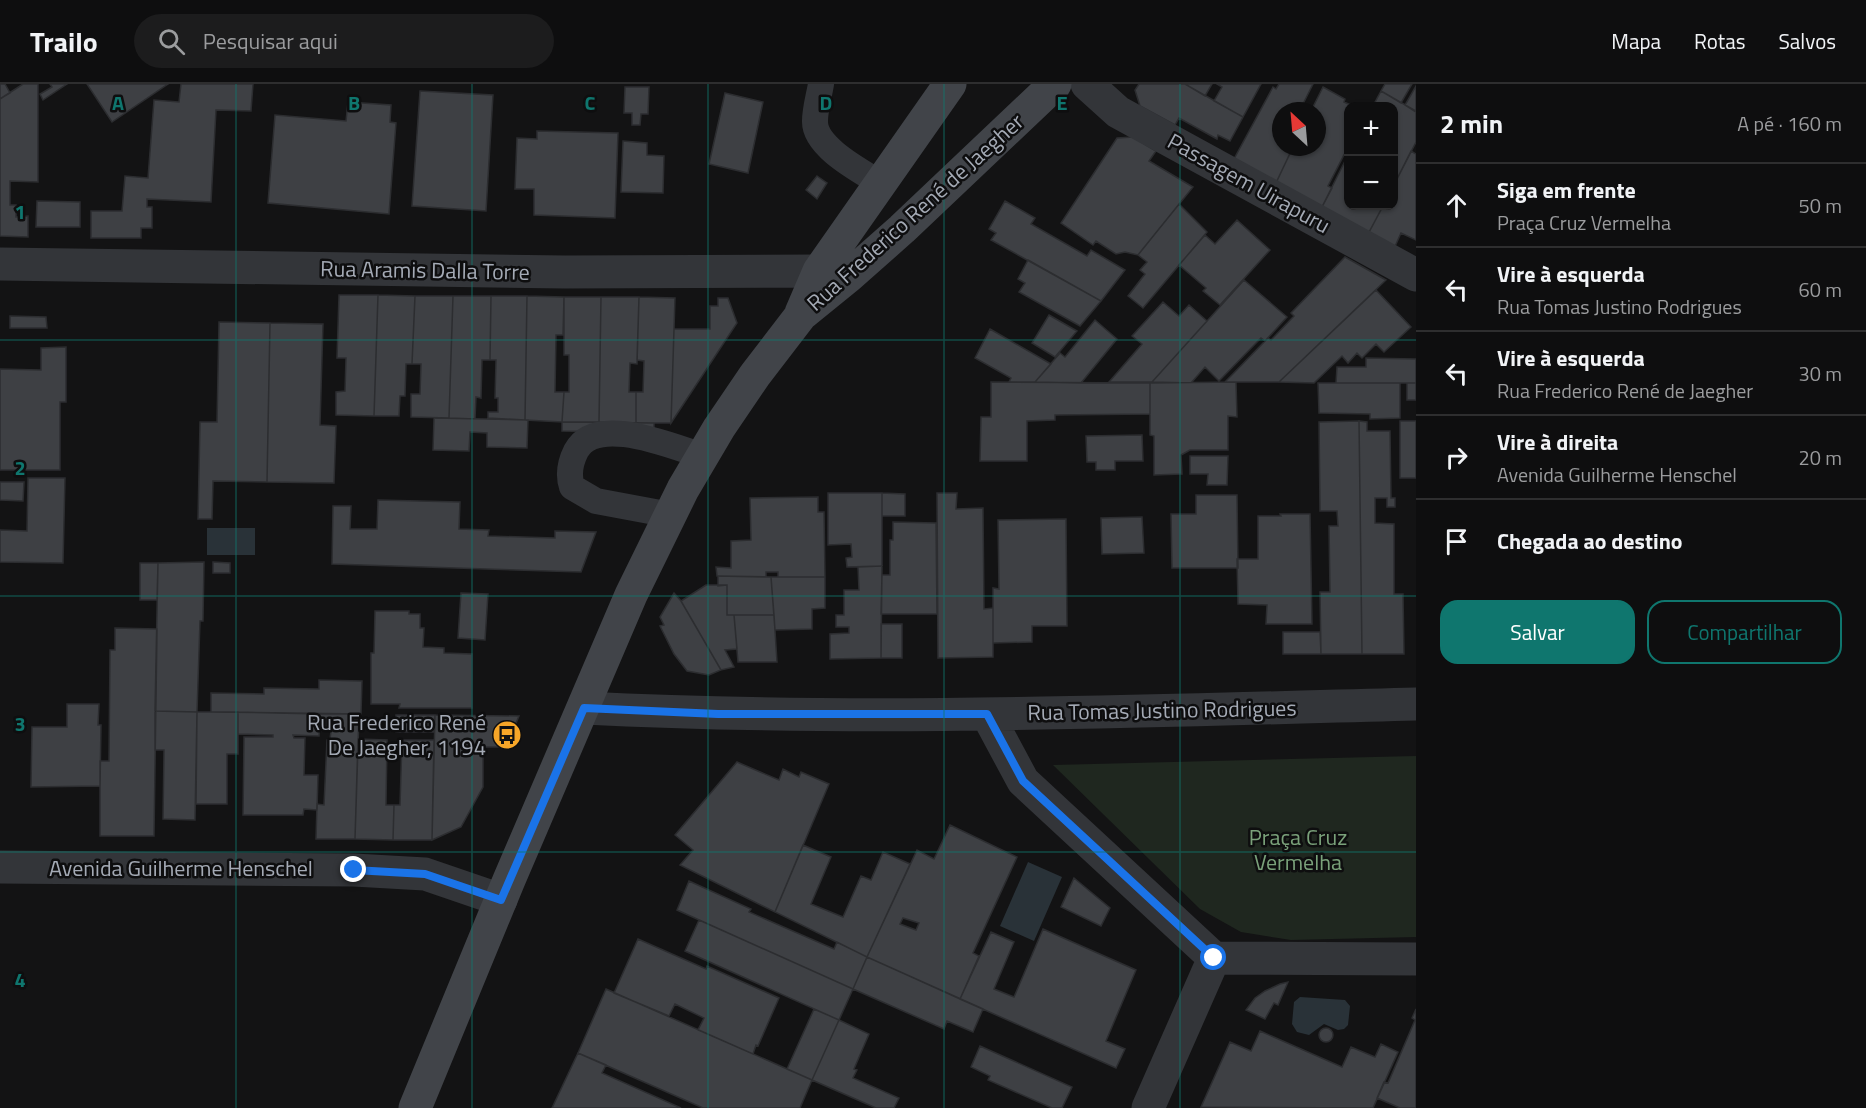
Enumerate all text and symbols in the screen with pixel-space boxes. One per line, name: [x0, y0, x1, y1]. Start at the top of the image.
search box: [134, 14, 554, 68]
text: Trailo: [30, 20, 98, 63]
text: Pesquisar aqui: [203, 24, 338, 58]
icon: search: [155, 25, 188, 58]
text: Mapa: [1611, 25, 1661, 57]
text: Rotas: [1694, 25, 1745, 57]
text: Salvos: [1778, 25, 1836, 57]
text: A: [112, 87, 124, 118]
text: B: [348, 87, 360, 118]
text: C: [585, 87, 596, 118]
text: D: [820, 87, 832, 118]
text: E: [1056, 87, 1068, 118]
north arrow: [1272, 102, 1326, 156]
map controls: [1344, 102, 1398, 210]
button: +: [1344, 102, 1398, 156]
text: 2 min: [1440, 104, 1503, 143]
street label: Rua Frederico René de Jaegher: [799, 105, 1031, 319]
text: A pé · 160 m: [1737, 108, 1842, 139]
street label: Passagem Uirapuru: [1161, 124, 1337, 242]
button: −: [1344, 156, 1398, 210]
text: Siga em frente: [1497, 173, 1636, 207]
icon: ahead: [1440, 189, 1473, 222]
text: 50 m: [1798, 190, 1842, 221]
text: 1: [14, 196, 26, 227]
text: Praça Cruz Vermelha: [1497, 207, 1671, 238]
street label: Rua Aramis Dalla Torre: [320, 251, 530, 289]
text: Vire à esquerda: [1497, 257, 1645, 291]
icon: left: [1440, 273, 1473, 306]
text: 60 m: [1798, 274, 1842, 305]
text: Rua Tomas Justino Rodrigues: [1497, 291, 1742, 322]
text: Vire à esquerda: [1497, 341, 1645, 375]
icon: left: [1440, 357, 1473, 390]
text: 30 m: [1798, 358, 1842, 389]
text: Rua Frederico René de Jaegher: [1497, 375, 1753, 406]
text: Vire à direita: [1497, 425, 1618, 459]
icon: right: [1440, 441, 1473, 474]
text: 20 m: [1798, 442, 1842, 473]
text: 2: [14, 452, 26, 483]
text: Avenida Guilherme Henschel: [1497, 459, 1737, 490]
text: Chegada ao destino: [1497, 524, 1683, 558]
icon: arrive: [1440, 525, 1473, 558]
button: Salvar: [1440, 600, 1635, 664]
button: Compartilhar: [1647, 600, 1842, 664]
street label: Rua Tomas Justino Rodrigues: [1027, 691, 1297, 729]
place label: Rua Frederico René De Jaegher, 1194: [307, 705, 486, 764]
text: 3: [14, 708, 26, 739]
bus stop icon: Rua Frederico René De Jaegher, 1194: [491, 719, 523, 751]
park label: Praça Cruz Vermelha: [1249, 820, 1347, 879]
street label: Avenida Guilherme Henschel: [49, 851, 313, 885]
route end: [340, 856, 366, 882]
route start: [1200, 944, 1226, 970]
text: 4: [14, 964, 26, 995]

